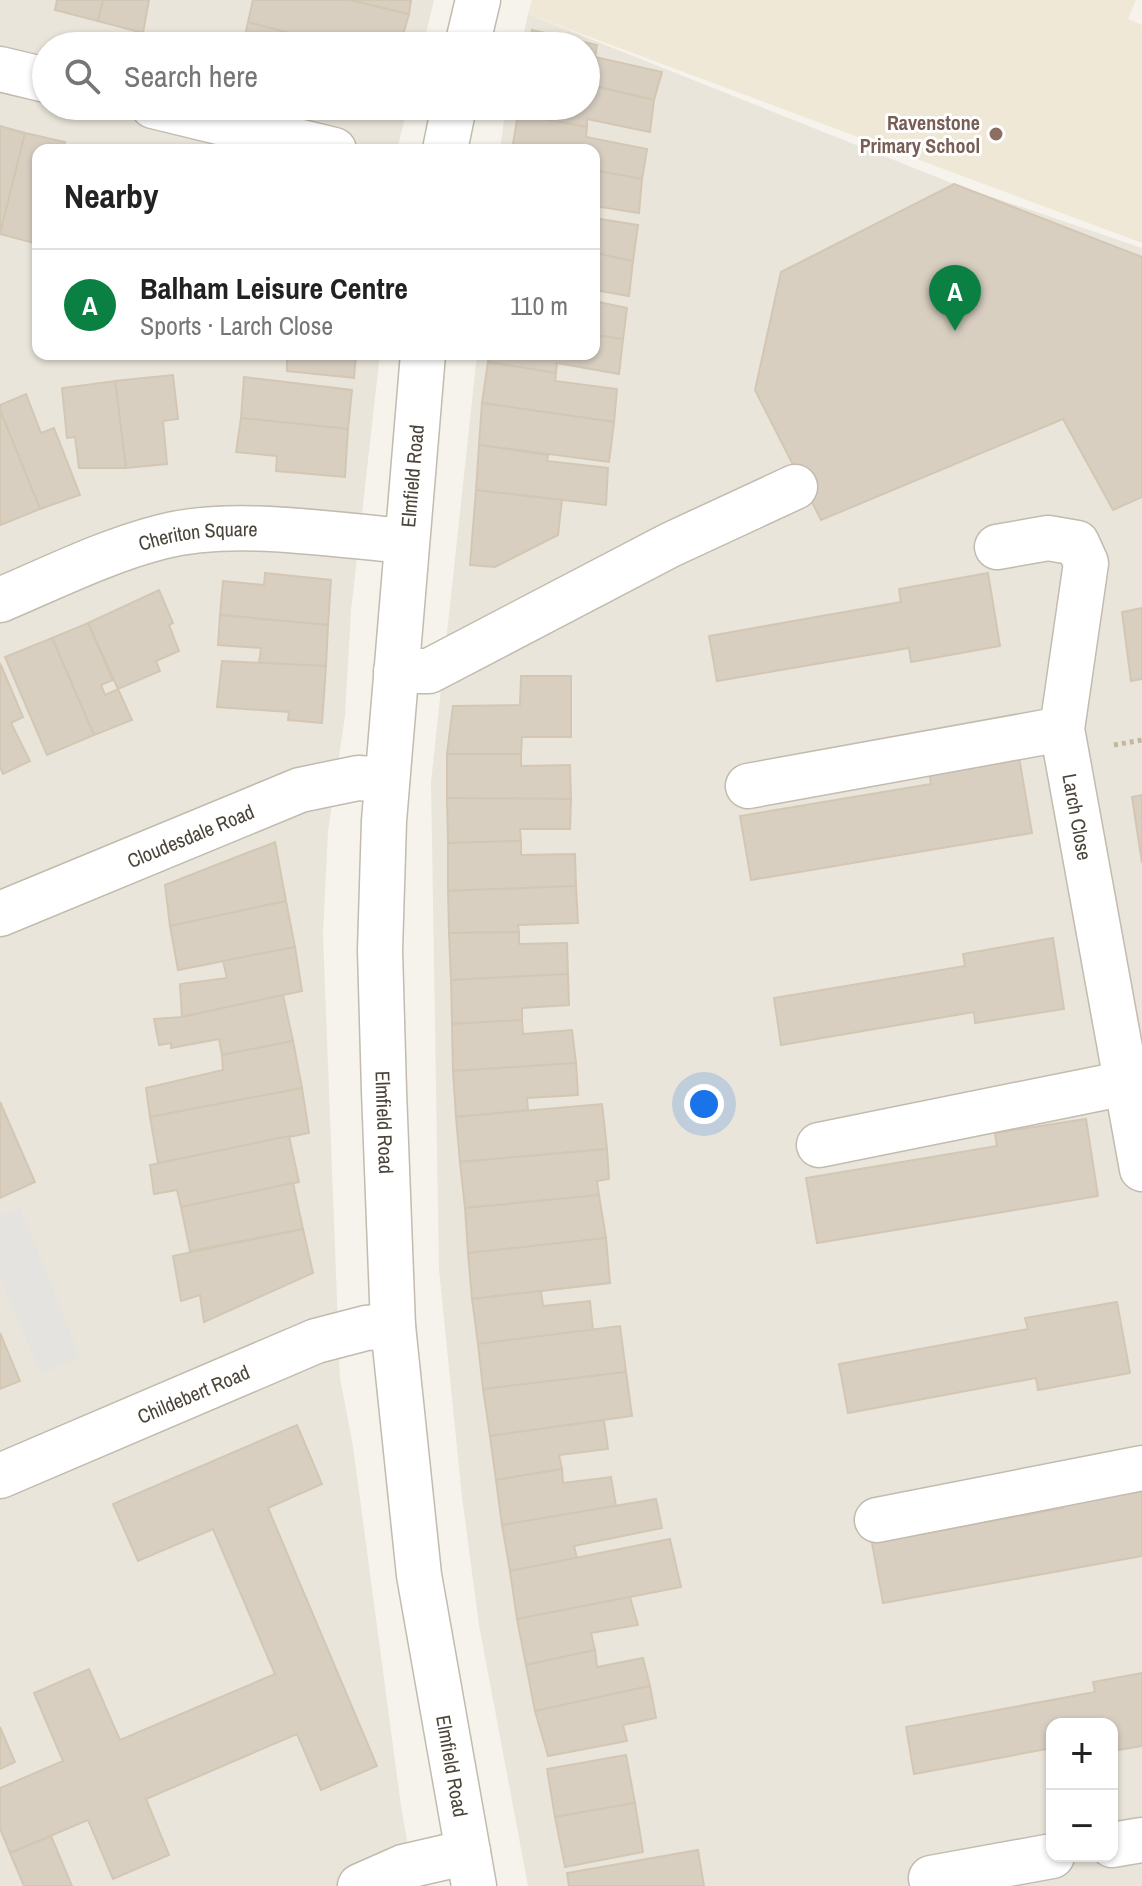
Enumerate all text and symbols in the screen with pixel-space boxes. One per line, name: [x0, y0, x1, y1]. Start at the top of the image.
search box: [32, 32, 600, 120]
icon: search: [60, 54, 104, 98]
text: Search here: [124, 56, 258, 96]
place label: Ravenstone Primary School: [860, 109, 980, 159]
marker: Ravenstone Primary School: [987, 125, 1005, 143]
text: Nearby: [64, 173, 159, 219]
pin: A: [929, 265, 981, 331]
text: Balham Leisure Centre: [140, 268, 408, 308]
text: A: [82, 288, 98, 323]
text: 110 m: [510, 288, 568, 323]
text: Sports · Larch Close: [140, 308, 333, 343]
street label: Elmfield Road: [394, 424, 430, 528]
street label: Cheriton Square: [135, 515, 258, 556]
street label: Larch Close: [1057, 771, 1099, 862]
street label: Cloudesdale Road: [123, 797, 258, 874]
street label: Elmfield Road: [370, 1070, 401, 1174]
your location: [684, 1084, 724, 1124]
street label: Childebert Road: [133, 1358, 253, 1429]
street label: Elmfield Road: [430, 1713, 475, 1819]
map controls: [1046, 1718, 1118, 1862]
button: +: [1046, 1718, 1118, 1790]
button: −: [1046, 1790, 1118, 1862]

